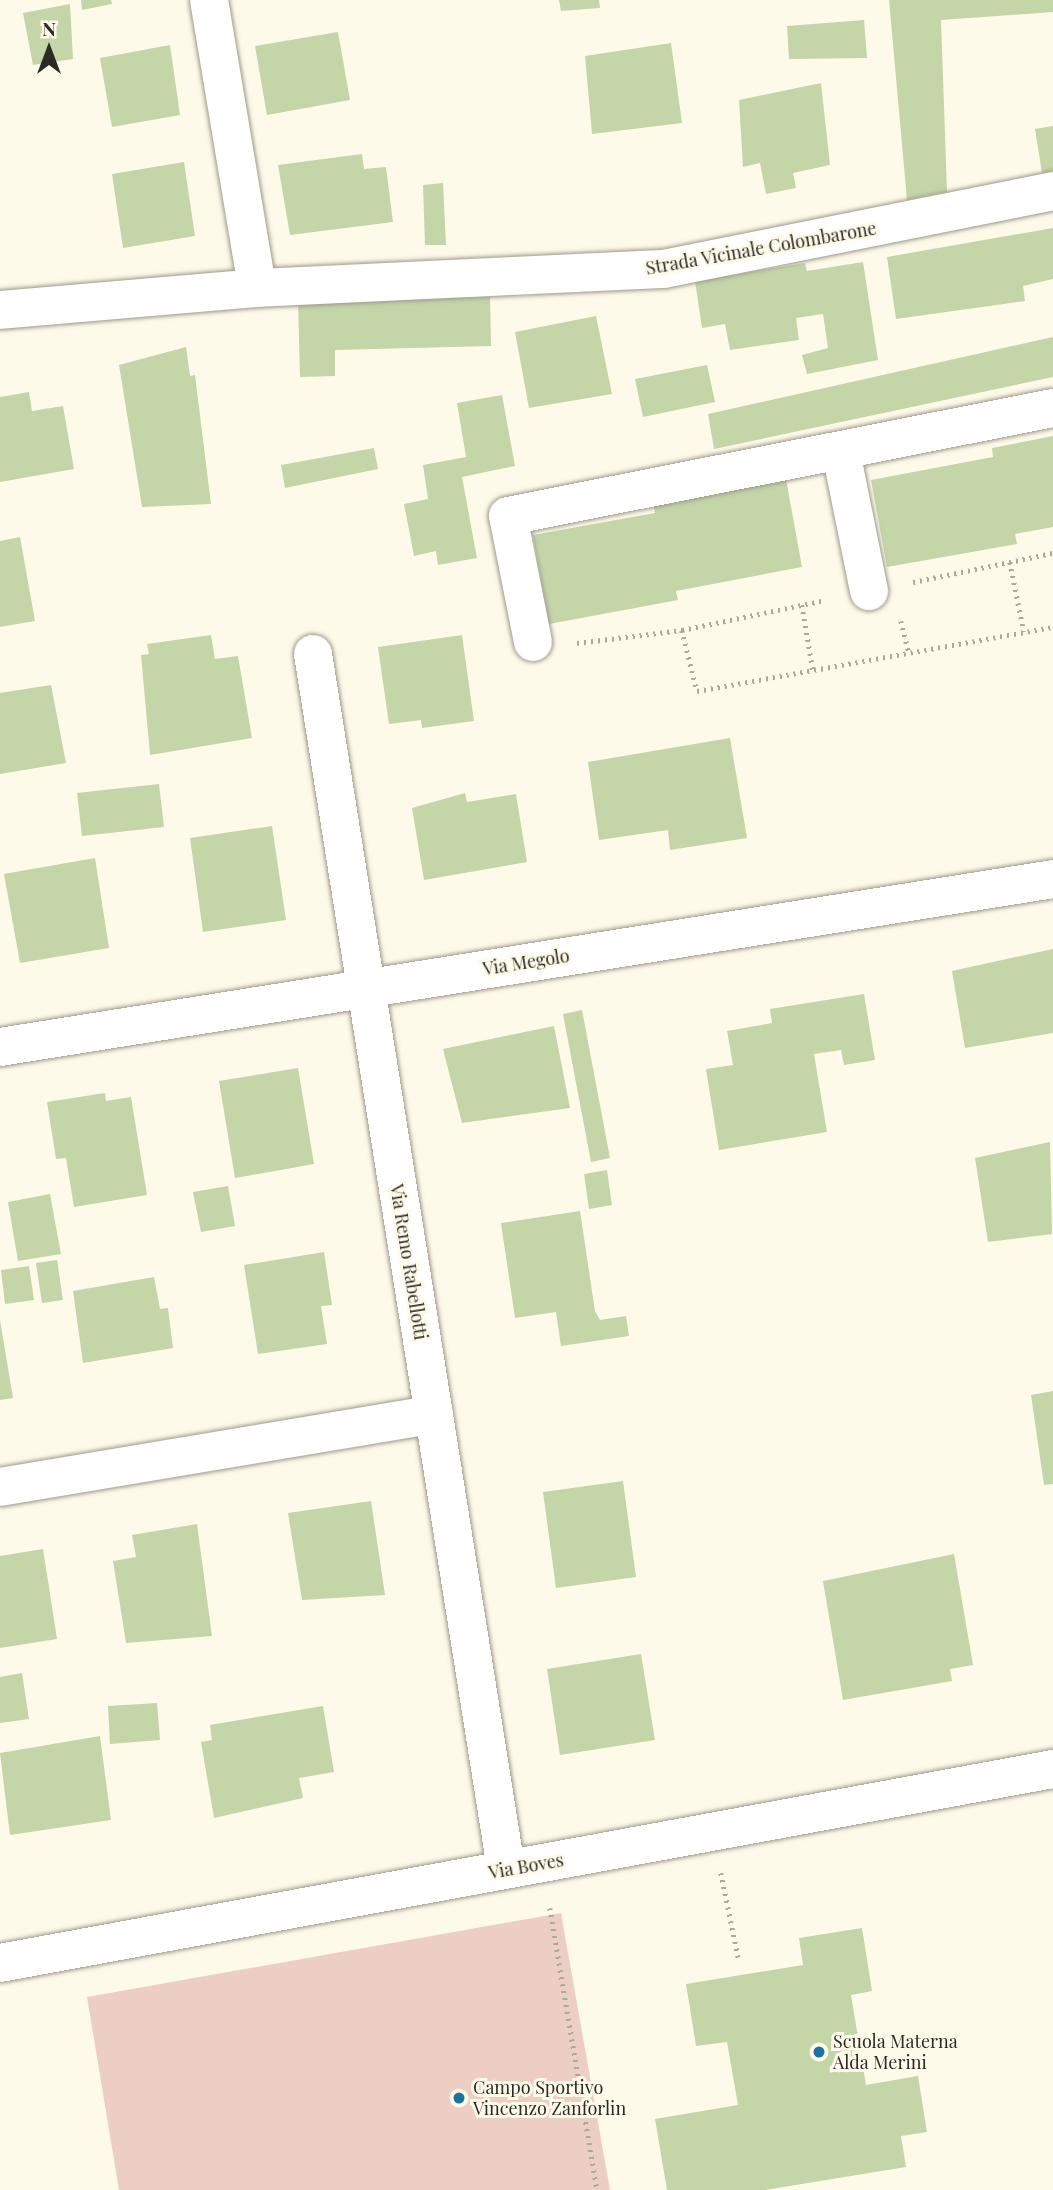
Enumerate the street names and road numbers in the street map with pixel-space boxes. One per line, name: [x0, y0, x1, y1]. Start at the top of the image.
street label: Strada Vicinale Colombarone: [644, 217, 878, 279]
street label: Via Megolo: [481, 944, 571, 980]
street label: Via Remo Rabellotti: [386, 1182, 432, 1342]
street label: Via Boves: [487, 1849, 565, 1883]

